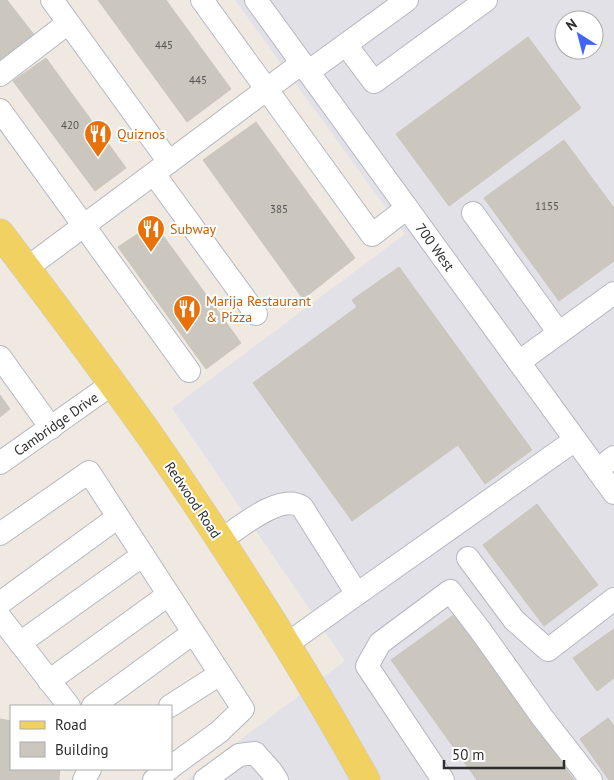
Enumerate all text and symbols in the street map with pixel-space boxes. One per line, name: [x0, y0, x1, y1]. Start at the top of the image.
north arrow: [554, 10, 604, 60]
text: N: [562, 14, 580, 34]
house number: 445: [155, 38, 173, 52]
house number: 445: [189, 73, 207, 87]
house number: 420: [61, 118, 79, 132]
restaurant icon: Quiznos: [83, 119, 113, 158]
place label: Quiznos: [117, 125, 165, 143]
house number: 1155: [535, 199, 559, 213]
house number: 385: [270, 202, 288, 216]
restaurant icon: Subway: [136, 214, 166, 253]
street label: 700 West: [412, 219, 459, 275]
place label: Subway: [170, 220, 217, 238]
place label: Marija Restaurant & Pizza: [206, 292, 311, 326]
restaurant icon: Marija Restaurant & Pizza: [172, 294, 202, 333]
street label: Cambridge Drive: [10, 388, 102, 460]
street label: Redwood Road: [161, 458, 225, 542]
legend: [10, 705, 172, 770]
text: Road: [55, 715, 87, 734]
scale bar: [444, 738, 564, 770]
text: Building: [55, 740, 109, 759]
text: 50 m: [452, 745, 485, 764]

